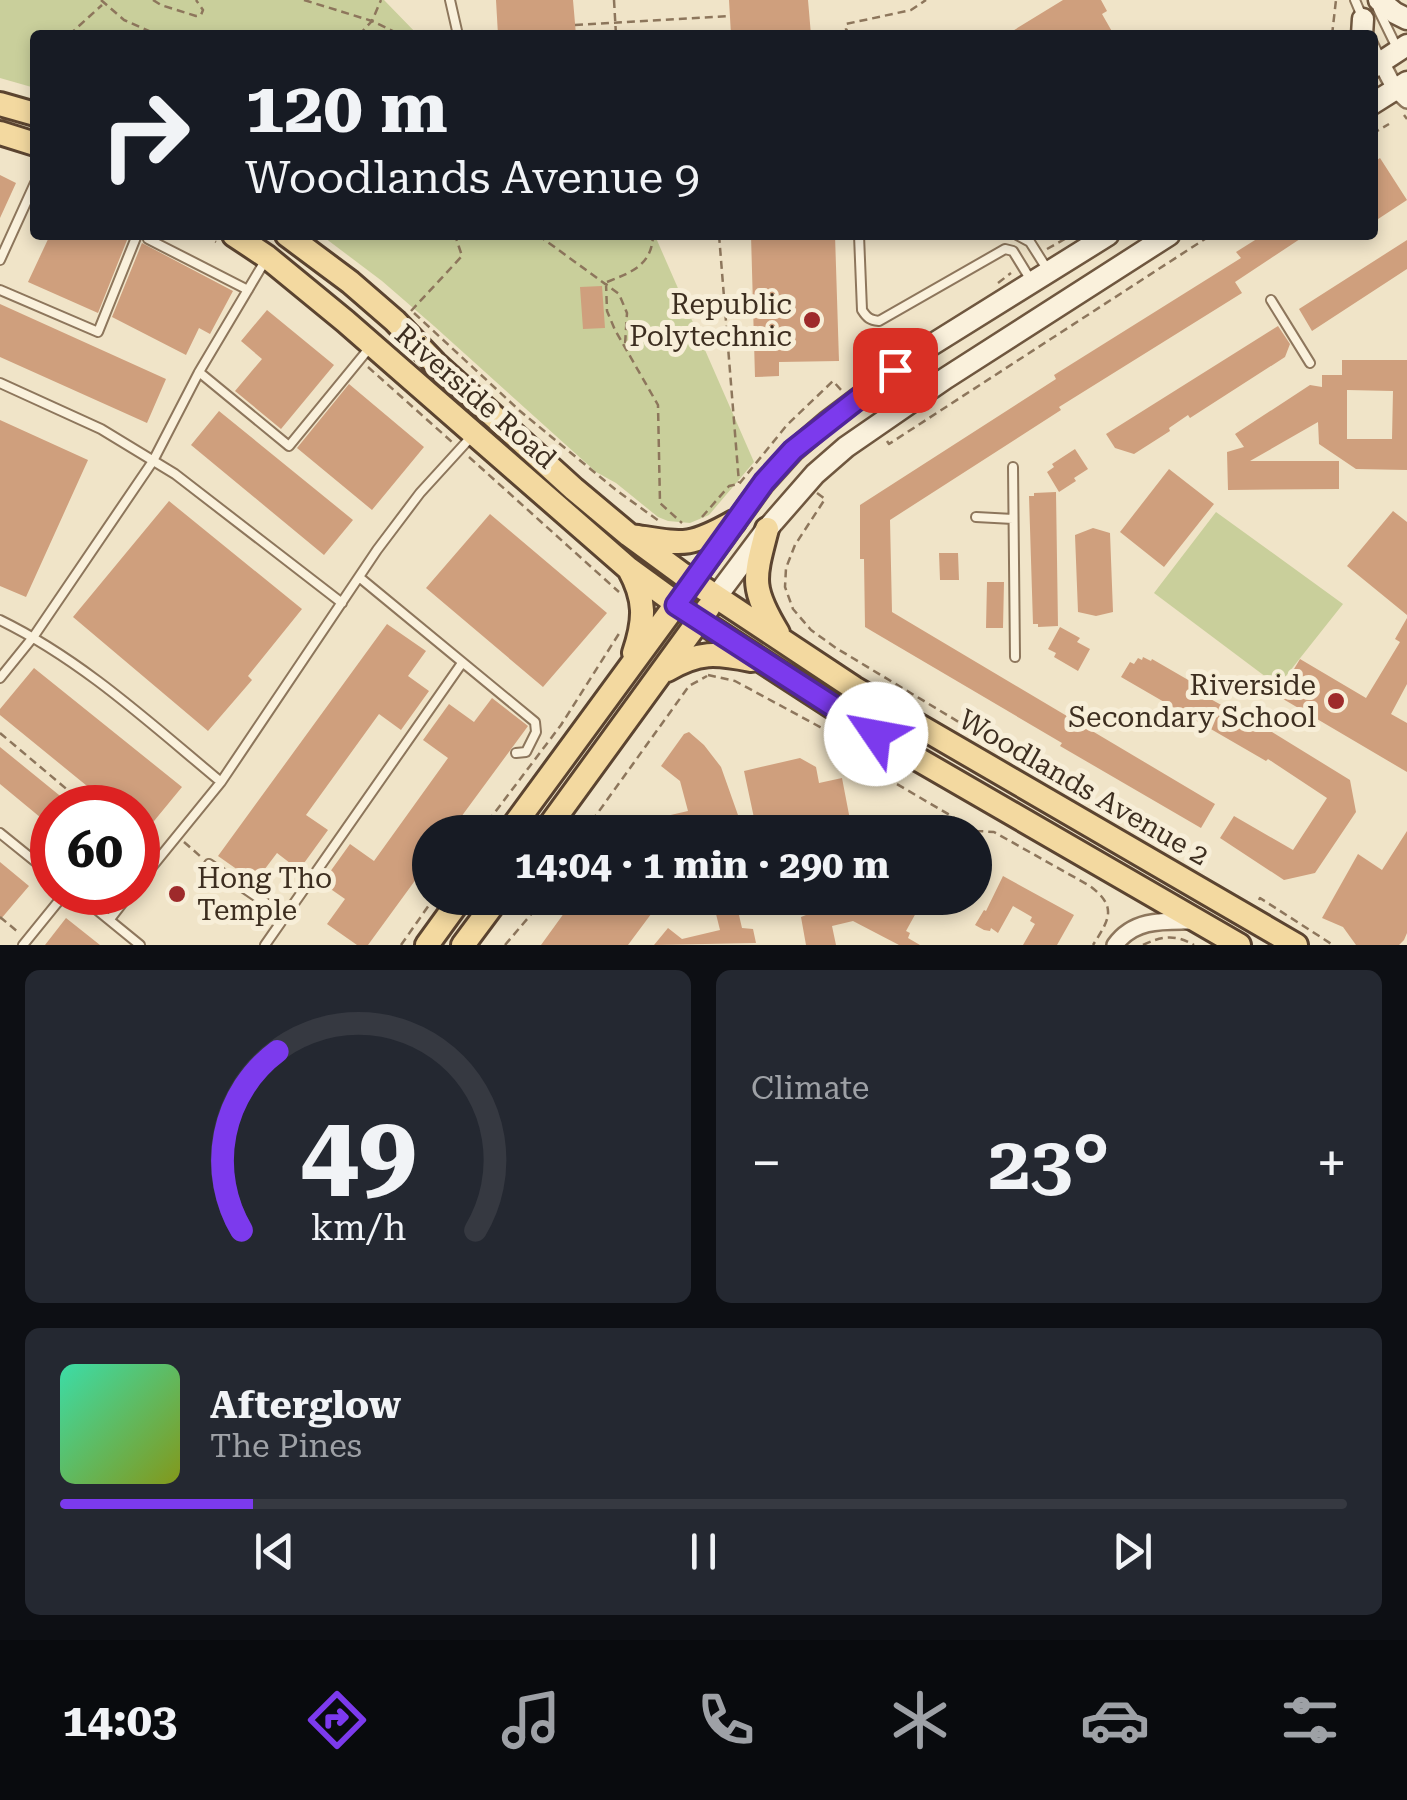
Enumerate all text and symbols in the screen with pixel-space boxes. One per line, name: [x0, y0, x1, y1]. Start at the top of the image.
text: 120 m: [245, 67, 448, 149]
icon: right: [80, 70, 210, 200]
text: Woodlands Avenue 9: [245, 151, 700, 204]
place label: Republic Polytechnic: [629, 288, 792, 353]
marker: Republic Polytechnic: [801, 309, 823, 331]
street label: Riverside Road: [388, 318, 563, 475]
pin: [853, 328, 938, 413]
icon: arrive: [868, 343, 923, 398]
place label: Riverside Secondary School: [1068, 669, 1316, 734]
position arrow: [824, 682, 928, 786]
marker: Riverside Secondary School: [1325, 690, 1347, 712]
street label: Woodlands Avenue 2: [953, 702, 1215, 872]
speed limit sign: 60: [30, 785, 160, 915]
text: 14:04 · 1 min · 290 m: [515, 843, 889, 887]
place label: Hong Tho Temple: [197, 862, 332, 927]
marker: Hong Tho Temple: [166, 883, 188, 905]
text: Climate: [751, 1069, 869, 1107]
text: 49: [300, 1092, 416, 1213]
text: 23°: [988, 1119, 1110, 1207]
text: −: [751, 1131, 782, 1195]
text: +: [1316, 1131, 1347, 1195]
text: km/h: [310, 1207, 406, 1249]
text: Afterglow: [210, 1383, 401, 1427]
text: The Pines: [210, 1427, 362, 1465]
icon: previous: [247, 1524, 302, 1579]
icon: pause: [676, 1524, 731, 1579]
icon: next: [1105, 1524, 1160, 1579]
icon: directions: [302, 1685, 372, 1755]
icon: music: [496, 1685, 566, 1755]
icon: phone: [691, 1685, 761, 1755]
icon: climate: [885, 1685, 955, 1755]
icon: car: [1080, 1685, 1150, 1755]
icon: filters: [1275, 1685, 1345, 1755]
text: 14:03: [62, 1694, 177, 1747]

